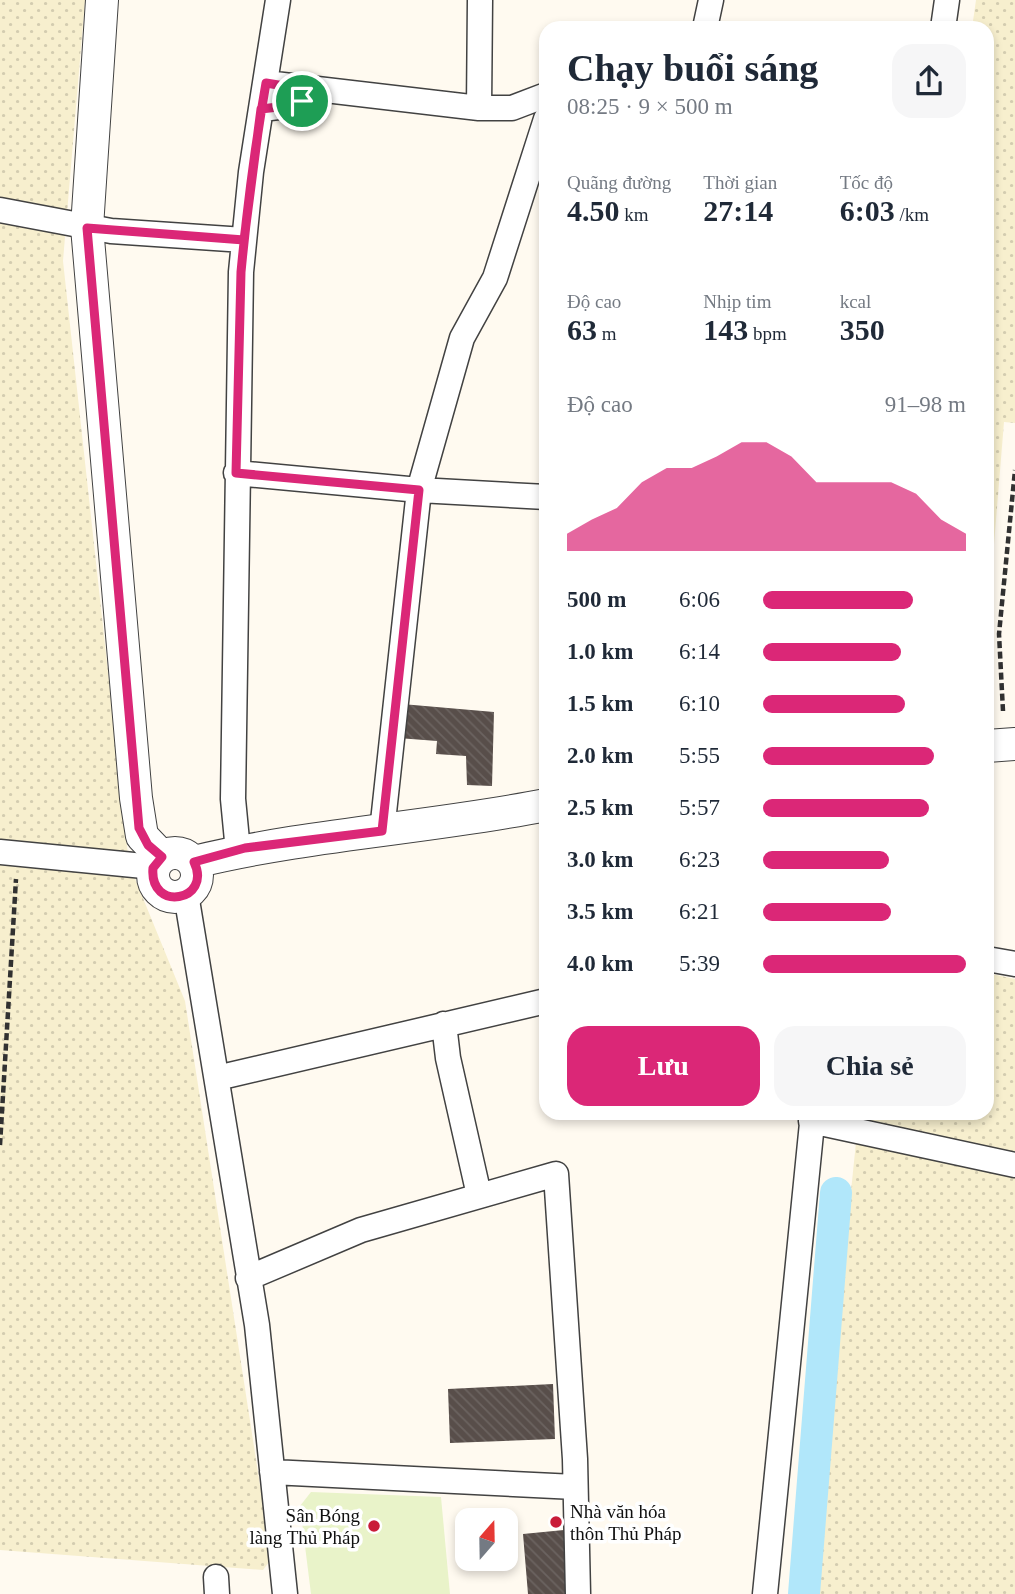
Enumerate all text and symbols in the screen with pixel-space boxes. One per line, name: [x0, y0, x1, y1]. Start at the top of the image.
button: share: [892, 44, 966, 118]
text: Chạy buổi sáng: [567, 47, 818, 89]
pin: [272, 71, 332, 131]
icon: arrive: [283, 82, 321, 120]
text: 08:25 · 9 × 500 m: [567, 94, 733, 119]
text: Quãng đường: [567, 172, 671, 193]
text: Thời gian: [703, 172, 777, 193]
text: Tốc độ: [840, 172, 893, 193]
text: 4.50: [567, 194, 620, 227]
text: 27:14: [703, 194, 773, 227]
text: 6:03: [840, 194, 895, 227]
text: km: [620, 204, 649, 225]
text: /km: [895, 204, 929, 225]
text: Độ cao: [567, 291, 621, 312]
text: Nhịp tim: [703, 291, 771, 312]
text: kcal: [840, 291, 871, 312]
text: 63: [567, 313, 597, 346]
text: 143: [703, 313, 748, 346]
text: 350: [840, 313, 885, 346]
text: m: [597, 323, 617, 344]
text: bpm: [748, 323, 787, 344]
text: Độ cao: [567, 392, 633, 417]
text: 91–98 m: [885, 392, 966, 417]
text: 500 m: [567, 587, 626, 612]
text: 6:06: [679, 587, 720, 612]
text: 1.0 km: [567, 639, 633, 664]
text: 6:14: [679, 639, 720, 664]
text: 1.5 km: [567, 691, 633, 716]
text: 6:10: [679, 691, 720, 716]
text: 2.0 km: [567, 743, 633, 768]
text: 5:55: [679, 743, 720, 768]
text: 2.5 km: [567, 795, 633, 820]
text: 5:57: [679, 795, 720, 820]
text: 3.0 km: [567, 847, 633, 872]
text: 6:23: [679, 847, 720, 872]
text: 3.5 km: [567, 899, 633, 924]
text: 6:21: [679, 899, 720, 924]
text: 4.0 km: [567, 951, 633, 976]
text: 5:39: [679, 951, 720, 976]
button: Lưu: [567, 1026, 760, 1106]
button: Chia sẻ: [774, 1026, 966, 1106]
place label: Nhà văn hóa thôn Thủ Pháp: [570, 1501, 682, 1544]
place label: Sân Bóng làng Thủ Pháp: [250, 1505, 360, 1548]
north arrow: [455, 1508, 518, 1572]
map controls: [455, 1508, 518, 1571]
marker: Nhà văn hóa thôn Thủ Pháp: [548, 1514, 564, 1530]
marker: Sân Bóng làng Thủ Pháp: [366, 1518, 382, 1534]

